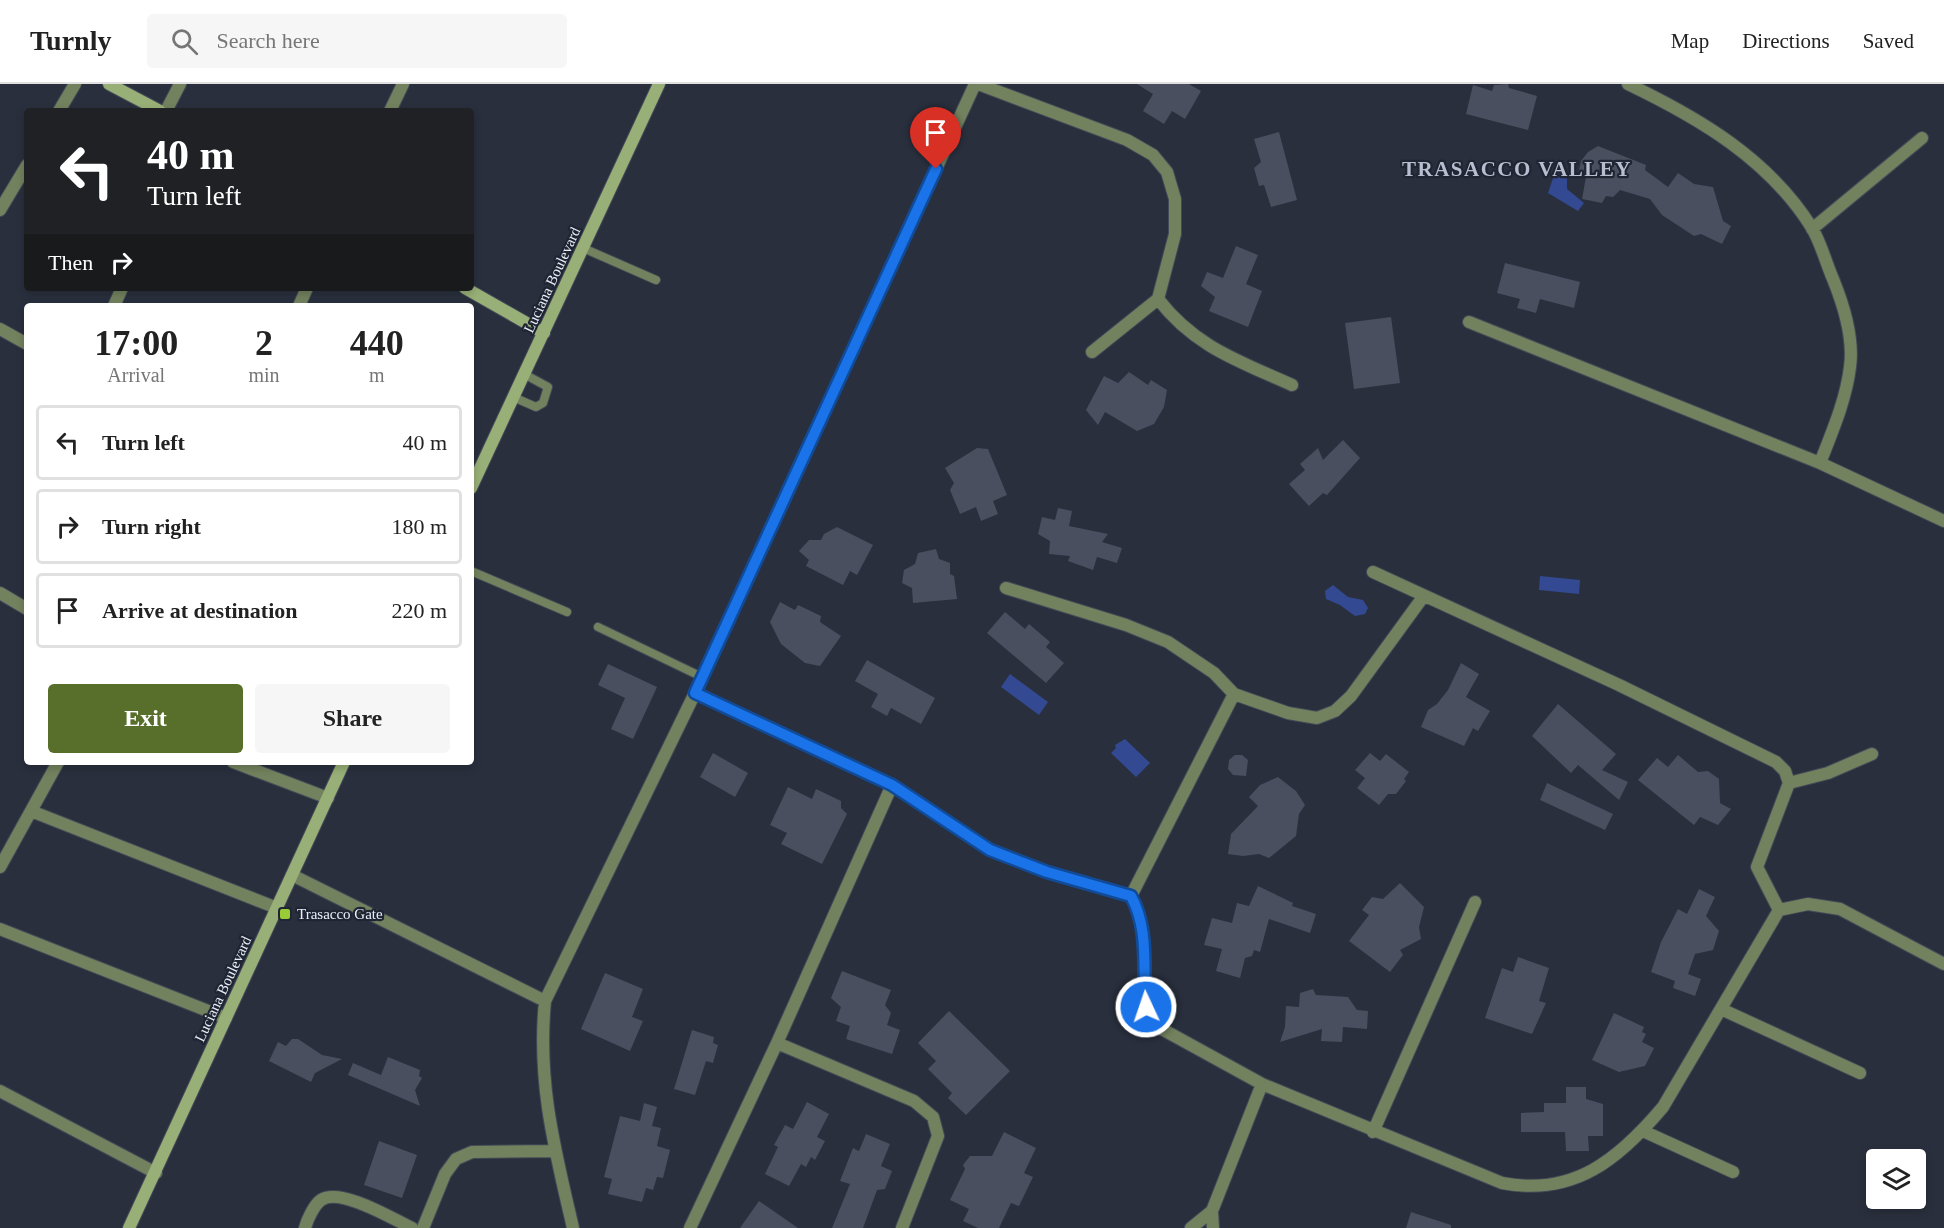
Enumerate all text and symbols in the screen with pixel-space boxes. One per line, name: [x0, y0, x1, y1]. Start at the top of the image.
search box: [147, 14, 567, 68]
text: Turnly: [30, 25, 111, 56]
icon: search: [168, 25, 201, 58]
text: Search here: [216, 28, 320, 53]
text: Map: [1671, 29, 1709, 53]
text: Directions: [1742, 29, 1830, 53]
text: Saved: [1863, 29, 1914, 53]
pin: [910, 107, 961, 169]
icon: arrive: [919, 116, 952, 149]
icon: left: [48, 132, 126, 210]
text: 40 m: [147, 132, 235, 178]
district label: TRASACCO VALLEY: [1402, 157, 1632, 181]
text: Turn left: [147, 181, 241, 211]
street label: Luciana Boulevard: [521, 224, 584, 335]
icon: right: [105, 246, 138, 279]
text: Then: [48, 250, 93, 275]
text: 17:00: [94, 323, 178, 363]
text: 2: [255, 323, 273, 363]
text: 440: [350, 323, 404, 363]
text: Arrival: [107, 364, 165, 386]
text: min: [248, 364, 280, 386]
text: m: [369, 364, 385, 386]
icon: left: [51, 426, 84, 459]
text: Turn left: [102, 430, 185, 455]
text: 40 m: [402, 430, 447, 455]
icon: right: [51, 510, 84, 543]
text: Turn right: [102, 514, 201, 539]
text: 180 m: [391, 514, 447, 539]
icon: arrive: [51, 594, 84, 627]
text: Arrive at destination: [102, 598, 298, 623]
text: 220 m: [391, 598, 447, 623]
button: Exit: [48, 684, 243, 753]
button: Share: [255, 684, 450, 753]
place label: Trasacco Gate: [297, 906, 383, 922]
marker: Trasacco Gate: [278, 907, 292, 921]
street label: Luciana Boulevard: [192, 933, 255, 1044]
position arrow: [1114, 975, 1178, 1039]
map controls: [1866, 1149, 1926, 1209]
button: layers: [1866, 1149, 1926, 1209]

